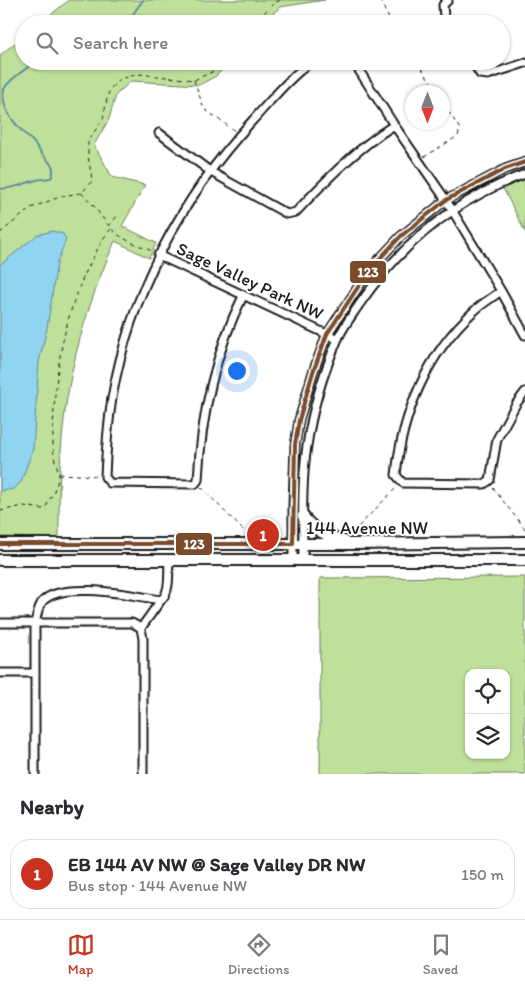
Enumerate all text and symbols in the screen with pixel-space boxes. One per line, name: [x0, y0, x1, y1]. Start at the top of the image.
search box: [15, 15, 510, 70]
icon: search: [33, 29, 61, 57]
text: Search here: [73, 31, 168, 54]
north arrow: [405, 85, 450, 130]
street label: Sage Valley Park NW: [173, 237, 327, 325]
line badge: 123: [349, 260, 387, 284]
text: 123: [357, 264, 379, 281]
your location: [224, 358, 250, 384]
pin: 1: [247, 516, 279, 554]
street label: 144 Avenue NW: [306, 517, 428, 539]
line badge: 123: [175, 532, 213, 556]
text: 123: [183, 536, 205, 553]
map controls: [465, 669, 510, 759]
button: locate: [465, 669, 510, 714]
button: layers: [465, 714, 510, 759]
text: Nearby: [20, 794, 84, 819]
text: EB 144 AV NW @ Sage Valley DR NW: [68, 853, 365, 876]
text: 1: [33, 865, 41, 884]
text: 150 m: [461, 865, 504, 884]
text: Bus stop · 144 Avenue NW: [68, 876, 247, 895]
tab: Map: [67, 931, 95, 978]
tab: Directions: [228, 931, 289, 978]
tab: Saved: [423, 931, 458, 978]

